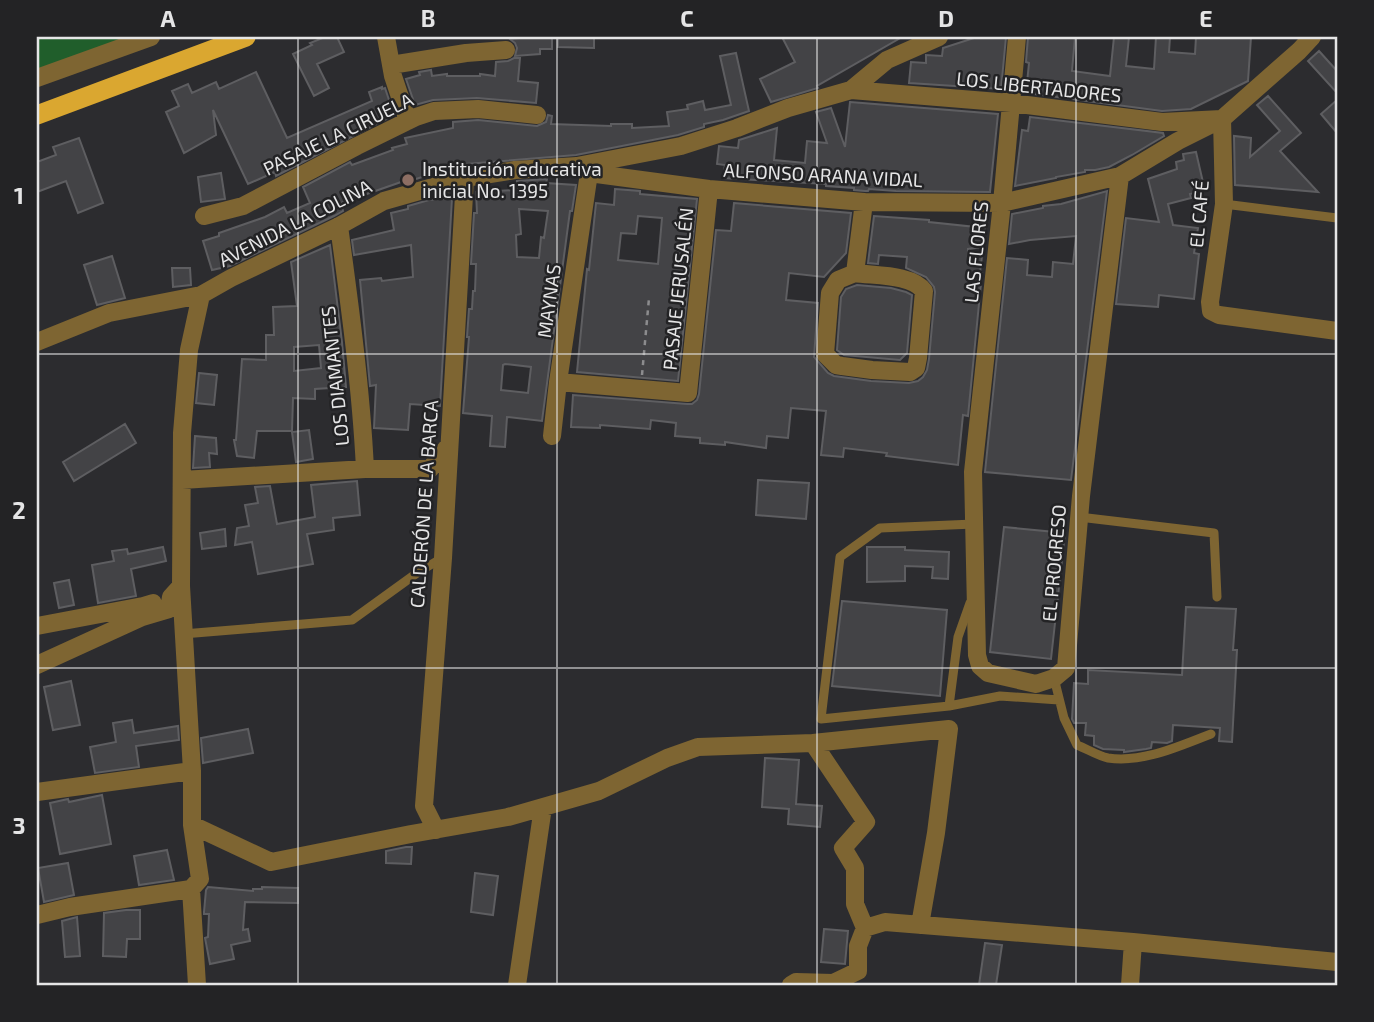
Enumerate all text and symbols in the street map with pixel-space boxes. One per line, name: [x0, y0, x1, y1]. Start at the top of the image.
text: A: [160, 4, 176, 32]
text: B: [421, 4, 435, 32]
text: C: [680, 4, 694, 32]
text: D: [938, 4, 954, 32]
text: E: [1199, 4, 1213, 32]
street label: LOS LIBERTADORES: [955, 66, 1123, 107]
street label: PASAJE LA CIRUELA: [259, 87, 417, 180]
place label: Institución educativa inicial No. 1395: [422, 157, 602, 202]
street label: ALFONSO ARANA VIDAL: [723, 158, 923, 191]
marker: Institución educativa inicial No. 1395: [400, 172, 416, 188]
street label: AVENIDA LA COLINA: [214, 174, 375, 271]
street label: EL CAFÉ: [1184, 179, 1213, 249]
text: 1: [14, 181, 24, 209]
street label: LAS FLORES: [959, 200, 992, 304]
street label: PASAJE JERUSALÉN: [658, 206, 697, 371]
street label: MAYNAS: [532, 263, 565, 339]
street label: LOS DIAMANTES: [316, 305, 353, 447]
street label: CALDERÓN DE LA BARCA: [405, 399, 442, 609]
text: 2: [12, 496, 26, 524]
street label: EL PROGRESO: [1037, 503, 1070, 622]
text: 3: [12, 811, 26, 839]

